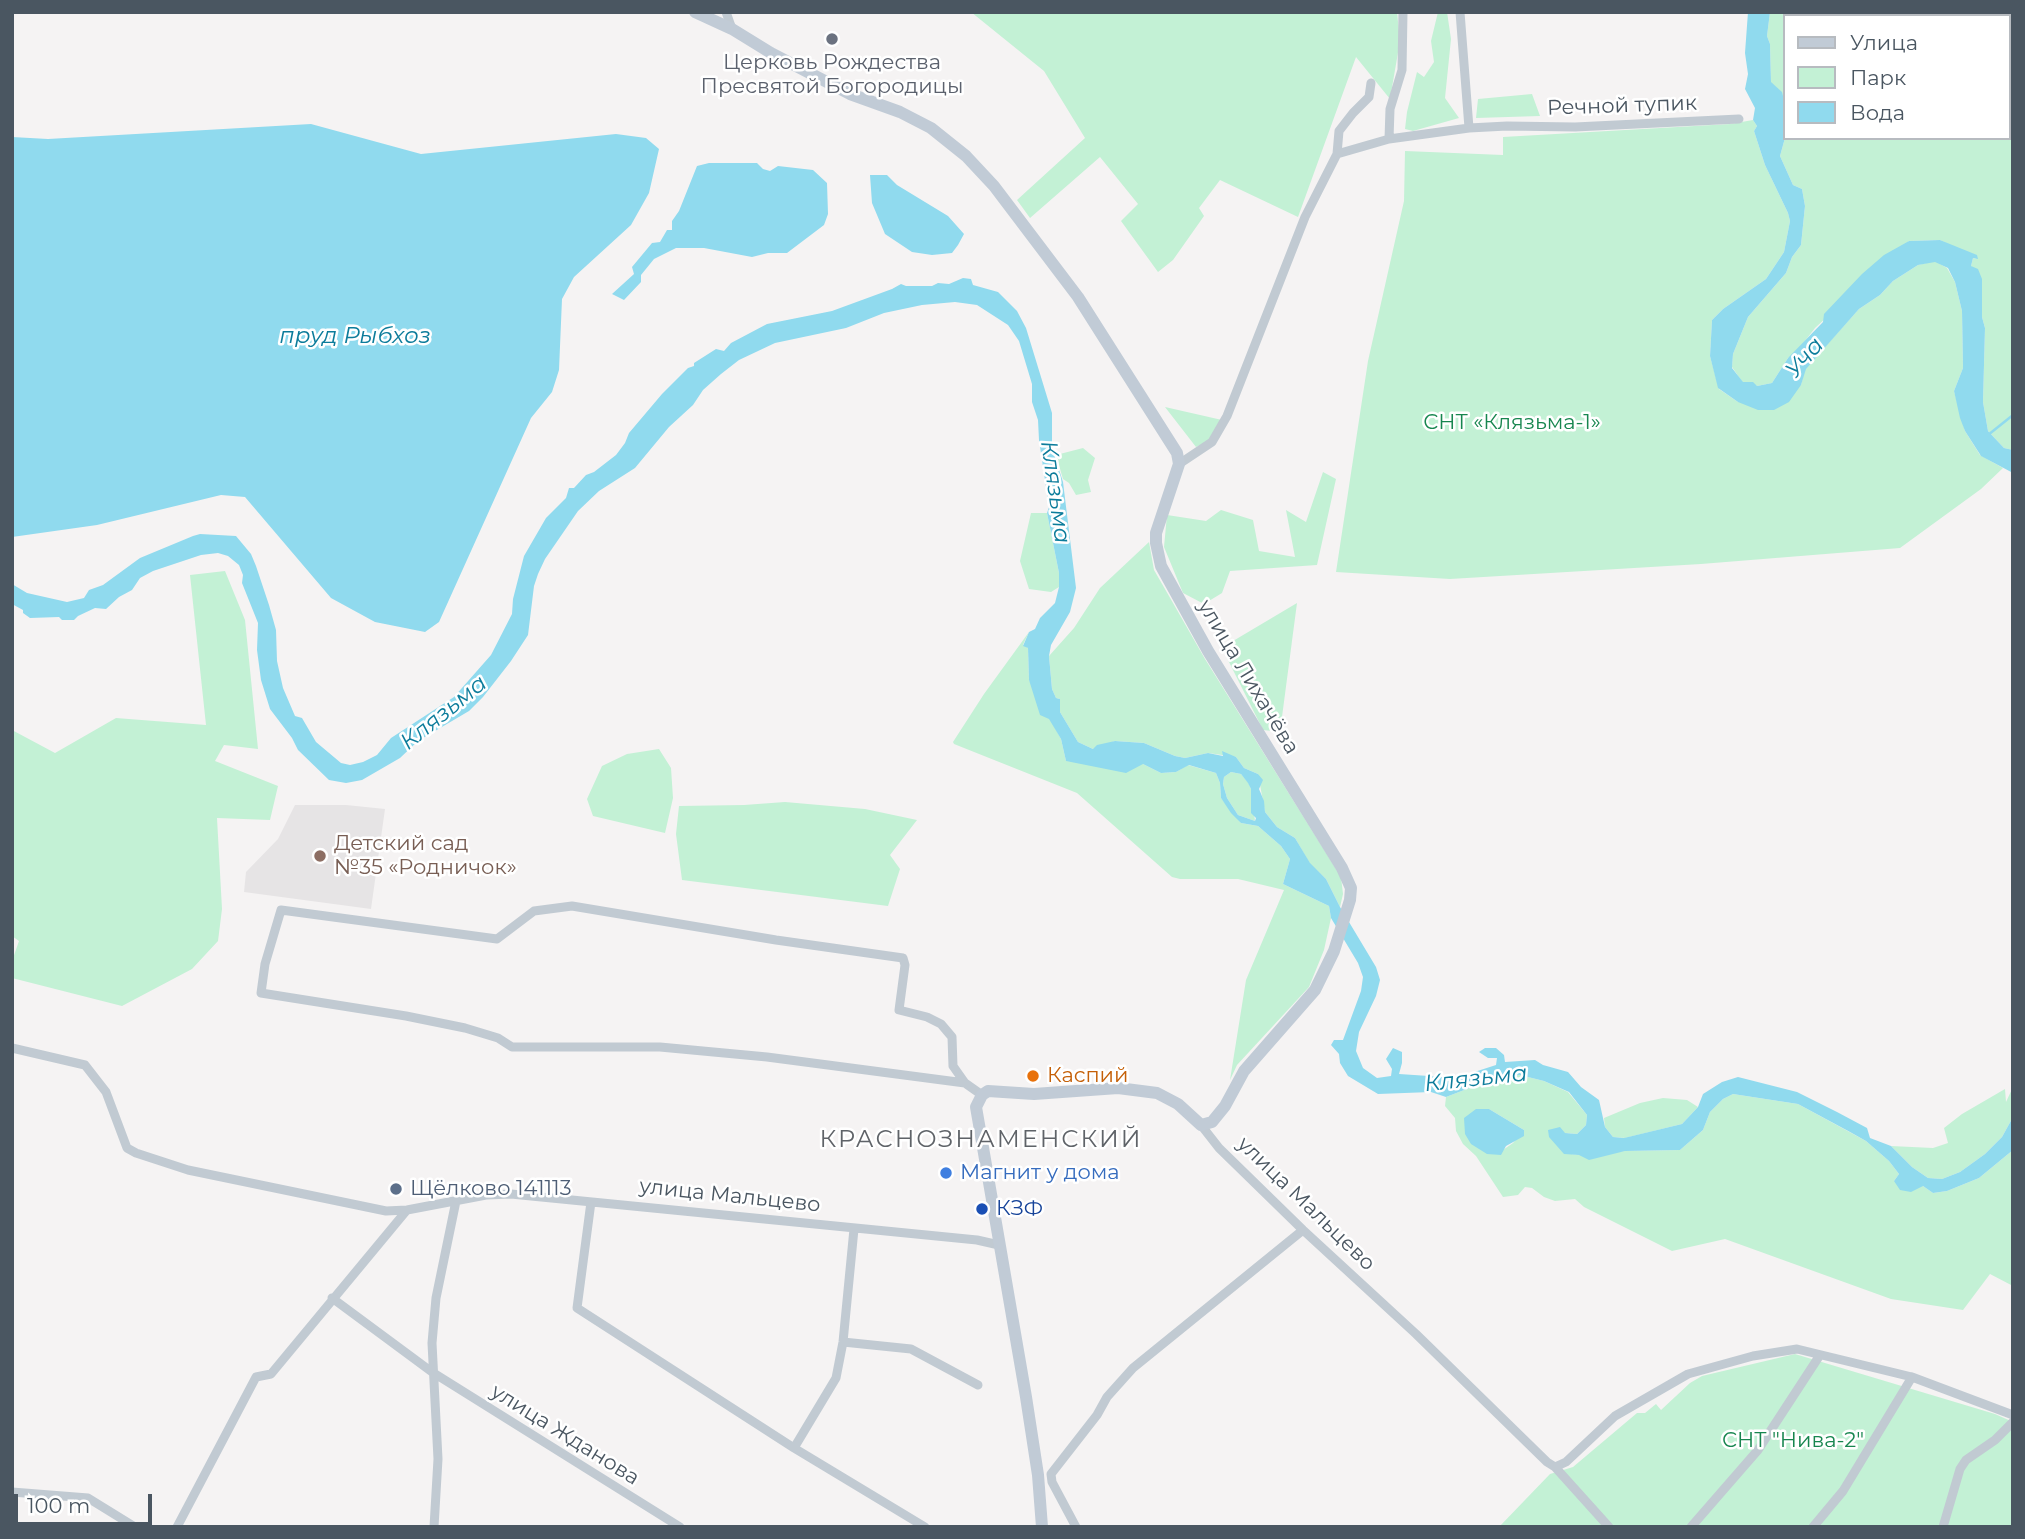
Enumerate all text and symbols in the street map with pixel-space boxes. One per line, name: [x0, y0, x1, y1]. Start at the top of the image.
legend: [1784, 14, 2011, 140]
text: Улица: [1850, 30, 1918, 55]
marker: Церковь Рождества Пресвятой Богородицы: [824, 31, 840, 47]
place label: Церковь Рождества Пресвятой Богородицы: [701, 50, 963, 100]
text: Парк: [1850, 65, 1906, 90]
street label: Речной тупик: [1547, 91, 1697, 121]
text: Вода: [1850, 100, 1905, 125]
water label: пруд Рыбхоз: [279, 322, 431, 350]
water label: Уча: [1780, 332, 1830, 384]
park label: СНТ «Клязьма-1»: [1423, 410, 1601, 436]
water label: Клязьма: [1034, 439, 1076, 545]
street label: улица Лихачёва: [1192, 595, 1304, 759]
water label: Клязьма: [395, 670, 493, 756]
place label: Детский сад №35 «Родничок»: [334, 831, 517, 881]
marker: Детский сад №35 «Родничок»: [312, 848, 328, 864]
water label: Клязьма: [1423, 1060, 1529, 1098]
place label: Каспий: [1047, 1063, 1129, 1089]
marker: Каспий: [1025, 1068, 1041, 1084]
district label: КРАСНОЗНАМЕНСКИЙ: [822, 1126, 1140, 1154]
street label: улица Мальцево: [1232, 1132, 1380, 1276]
place label: Магнит у дома: [960, 1160, 1120, 1186]
marker: Магнит у дома: [938, 1165, 954, 1181]
street label: улица Мальцево: [638, 1174, 822, 1218]
place label: Щёлково 141113: [410, 1176, 572, 1202]
marker: Щёлково 141113: [388, 1181, 404, 1197]
place label: КЗФ: [996, 1196, 1043, 1222]
marker: КЗФ: [974, 1201, 990, 1217]
street label: улица Жданова: [486, 1379, 644, 1491]
park label: СНТ "Нива-2": [1722, 1428, 1864, 1454]
scale bar: [18, 1480, 156, 1524]
text: 100 m: [27, 1493, 90, 1518]

